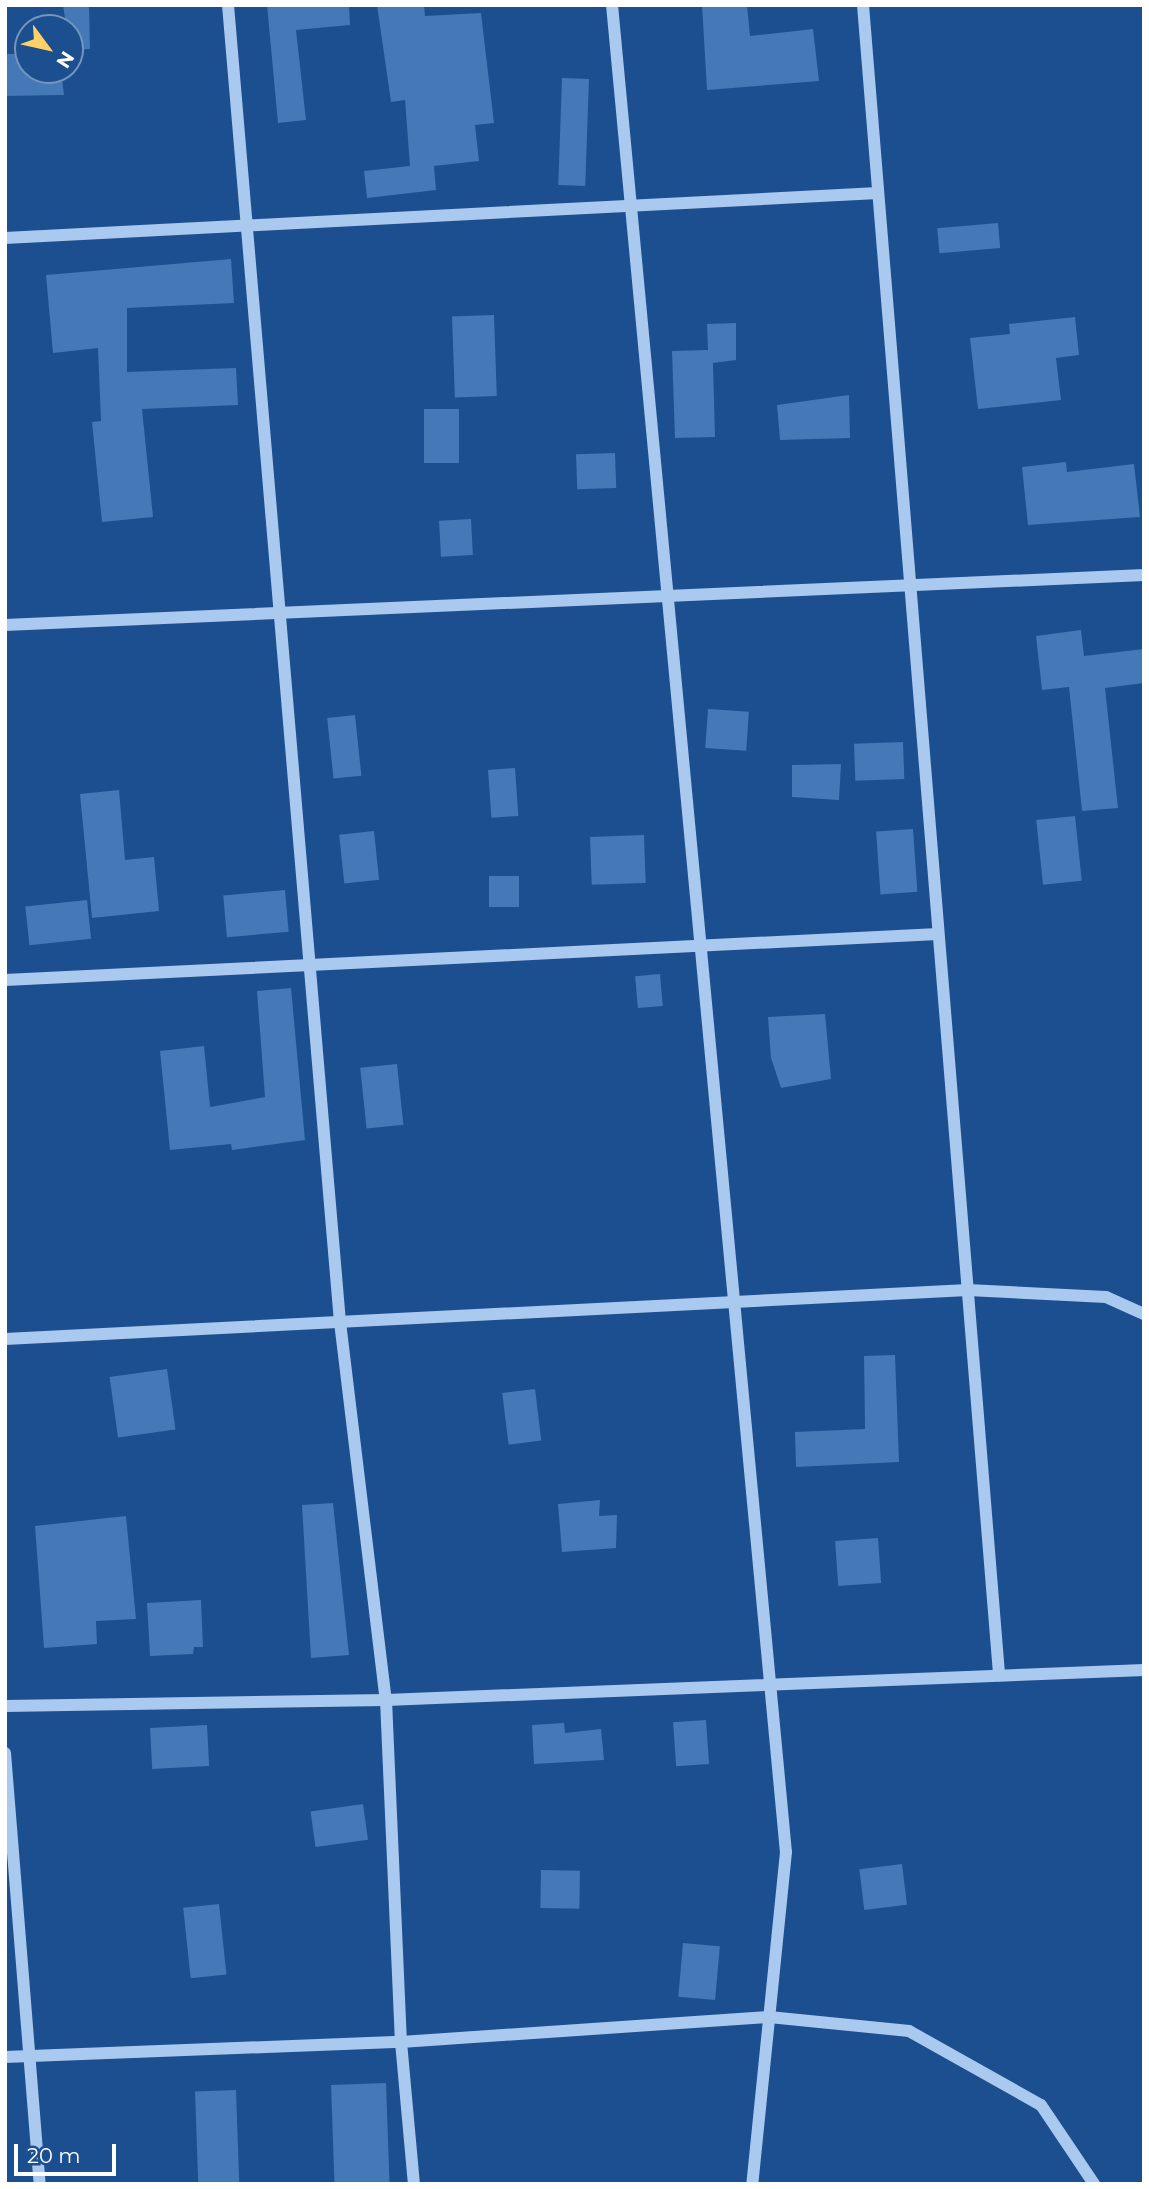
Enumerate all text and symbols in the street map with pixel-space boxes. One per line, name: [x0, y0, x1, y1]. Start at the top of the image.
north arrow: [14, 14, 84, 84]
text: N: [52, 47, 79, 72]
scale bar: [18, 2130, 119, 2174]
text: 20 m: [27, 2143, 81, 2168]

